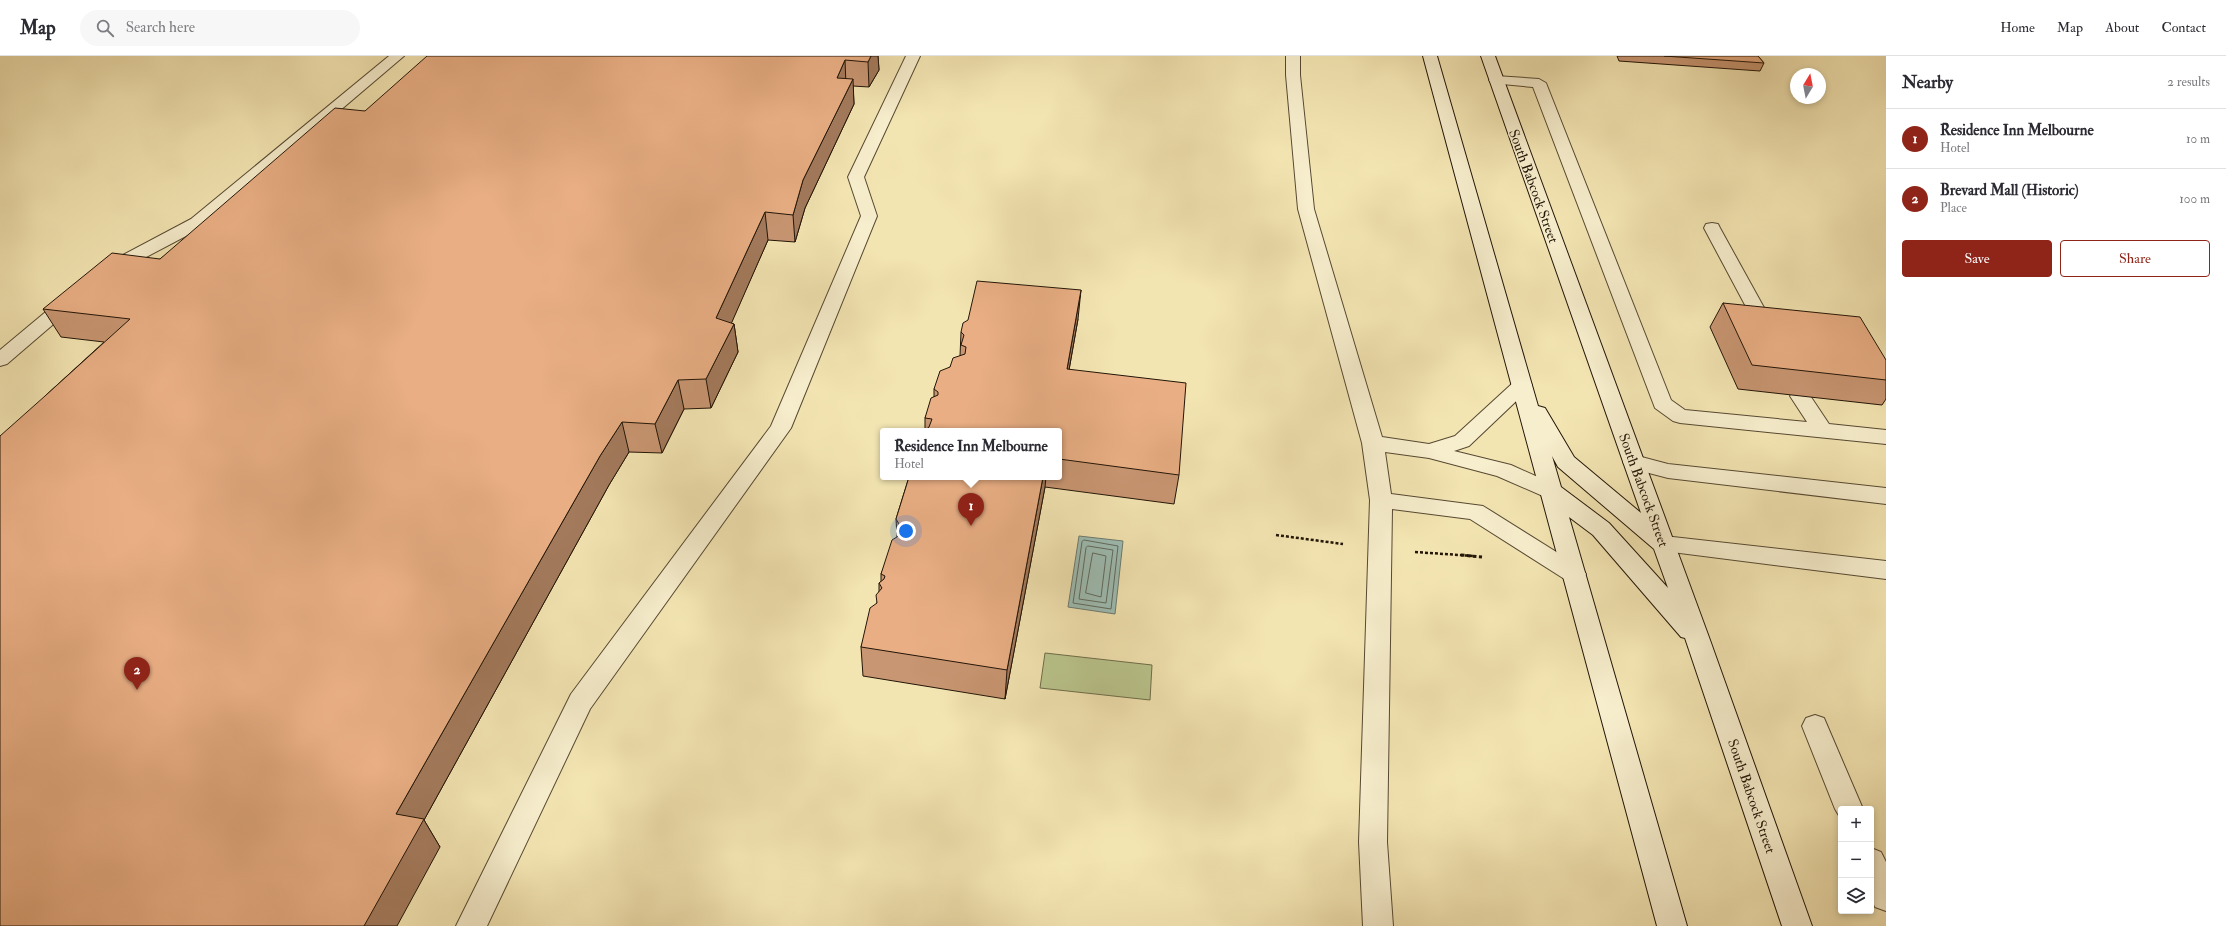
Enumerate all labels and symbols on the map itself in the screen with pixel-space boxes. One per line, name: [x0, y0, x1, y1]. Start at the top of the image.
north arrow: [1790, 68, 1826, 104]
street label: South Babcock Street: [1505, 127, 1562, 246]
street label: South Babcock Street: [1615, 431, 1672, 550]
pin: 1: [958, 493, 984, 526]
your location: [896, 521, 916, 541]
pin: 2: [124, 657, 150, 690]
street label: South Babcock Street: [1724, 737, 1779, 856]

